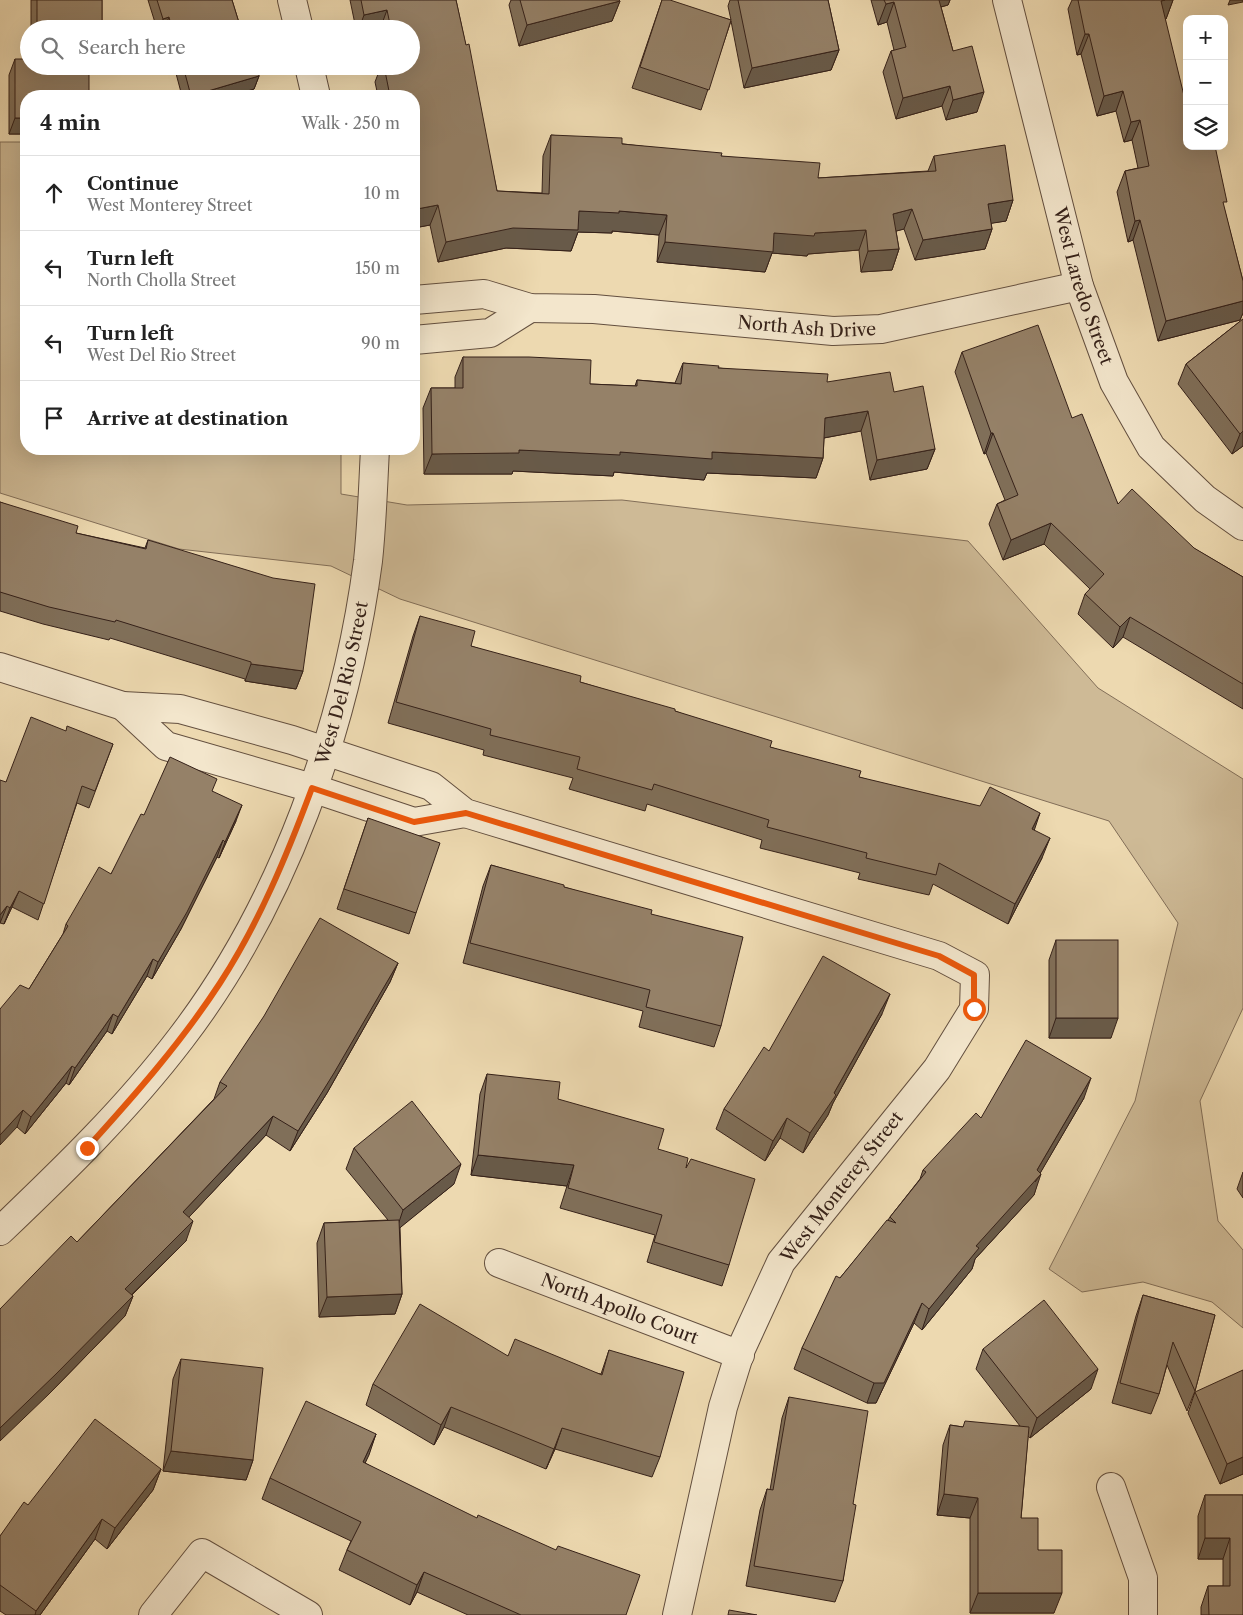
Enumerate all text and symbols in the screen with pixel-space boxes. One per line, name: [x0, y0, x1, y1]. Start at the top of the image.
map controls: [1183, 15, 1228, 150]
button: +: [1183, 15, 1228, 60]
search box: [20, 20, 420, 75]
icon: search: [38, 34, 66, 62]
text: Search here: [78, 36, 186, 59]
button: −: [1183, 60, 1228, 105]
button: layers: [1183, 105, 1228, 150]
text: 4 min: [40, 110, 101, 135]
text: Walk · 250 m: [302, 113, 400, 133]
text: Continue: [87, 172, 179, 195]
icon: ahead: [40, 179, 68, 207]
text: 10 m: [364, 183, 400, 203]
text: West Monterey Street: [87, 195, 252, 215]
street label: West Laredo Street: [1048, 204, 1118, 368]
text: Turn left: [87, 247, 174, 270]
icon: left: [40, 254, 68, 282]
text: 150 m: [355, 258, 400, 278]
text: North Cholla Street: [87, 270, 236, 290]
street label: North Ash Drive: [737, 311, 876, 342]
text: Turn left: [87, 322, 174, 345]
icon: left: [40, 329, 68, 357]
text: 90 m: [361, 333, 400, 353]
text: West Del Rio Street: [87, 345, 236, 365]
icon: arrive: [40, 404, 68, 432]
text: Arrive at destination: [87, 407, 288, 430]
street label: West Del Rio Street: [311, 599, 373, 768]
route start: [963, 998, 986, 1021]
street label: West Monterey Street: [775, 1106, 908, 1268]
route end: [76, 1137, 99, 1160]
street label: North Apollo Court: [538, 1269, 702, 1349]

